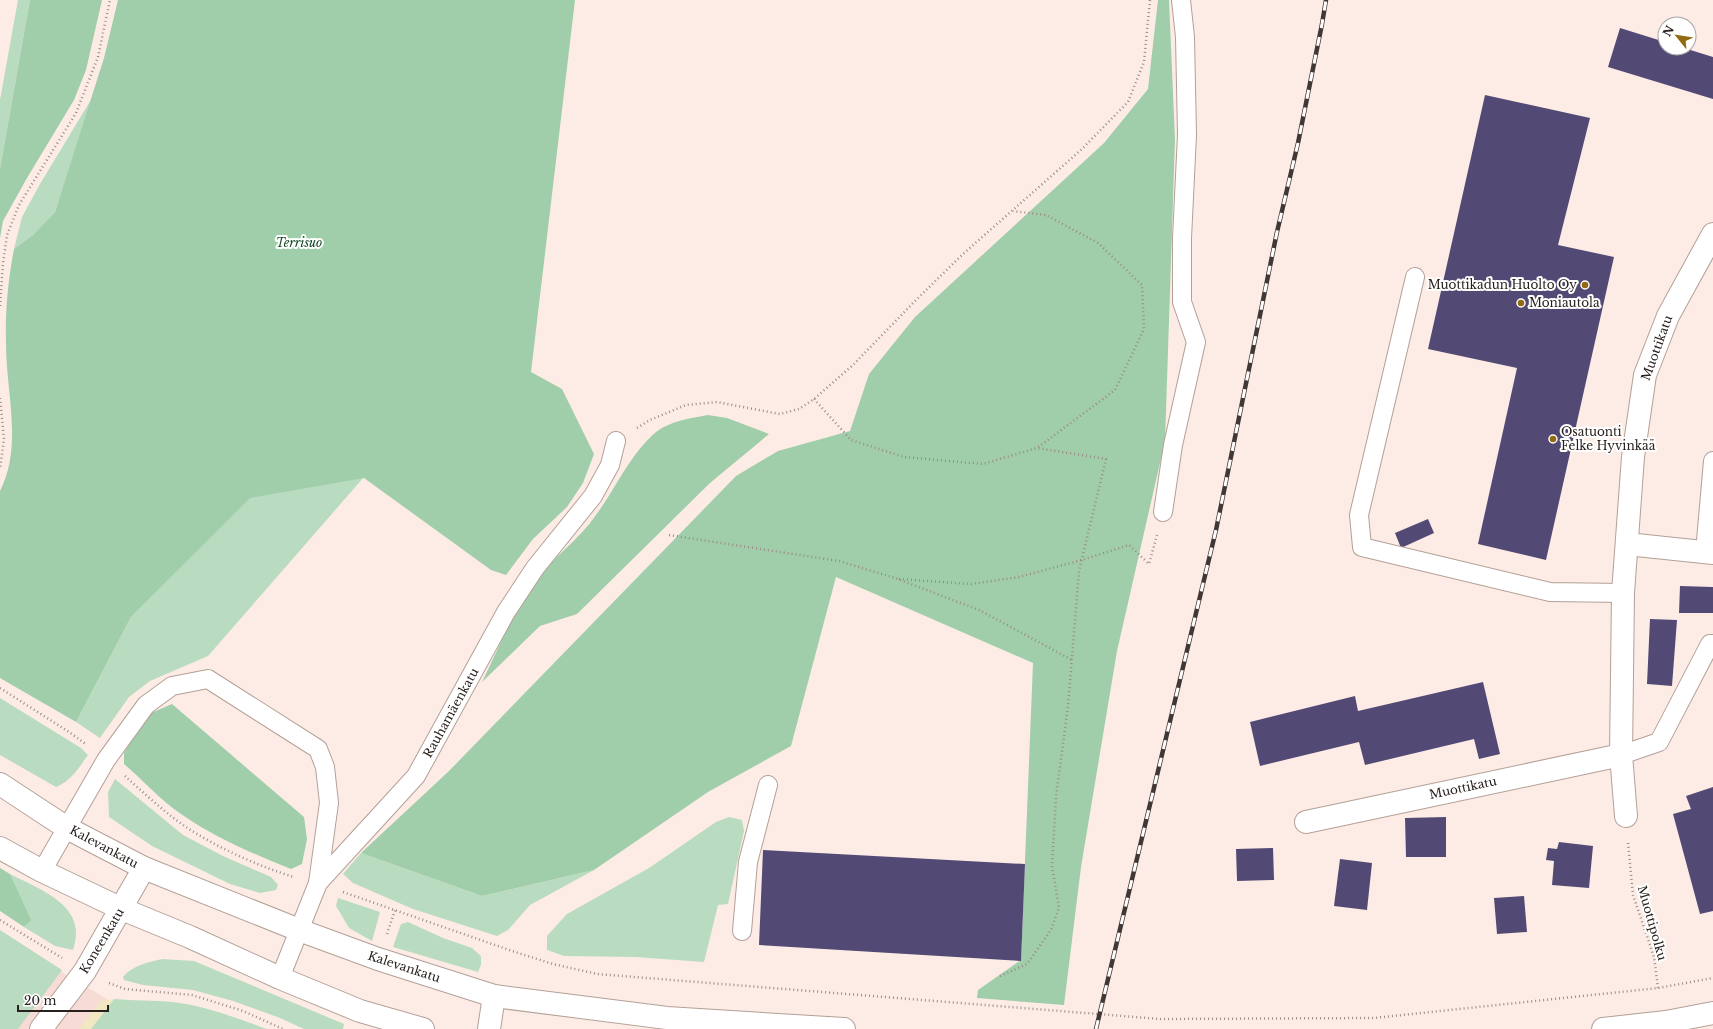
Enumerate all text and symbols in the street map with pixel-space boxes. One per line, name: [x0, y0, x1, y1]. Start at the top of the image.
north arrow: [1657, 16, 1697, 56]
text: N: [1660, 22, 1677, 39]
park label: Terrisuo: [276, 235, 322, 250]
place label: Muottikadun Huolto Oy: [1428, 277, 1577, 292]
marker: Muottikadun Huolto Oy: [1580, 280, 1590, 290]
place label: Moniautola: [1529, 295, 1600, 310]
marker: Moniautola: [1516, 298, 1526, 308]
street label: Muottikatu: [1638, 313, 1675, 383]
place label: Osatuonti Felke Hyvinkää: [1561, 424, 1656, 453]
marker: Osatuonti Felke Hyvinkää: [1548, 434, 1558, 444]
street label: Rauhamäenkatu: [420, 665, 481, 760]
street label: Muottikatu: [1428, 773, 1498, 802]
street label: Kalevankatu: [67, 822, 141, 871]
street label: Muottipolku: [1635, 884, 1670, 962]
street label: Koneenkatu: [76, 905, 127, 976]
street label: Kalevankatu: [366, 948, 442, 985]
scale bar: [18, 987, 108, 1013]
text: 20 m: [24, 993, 56, 1008]

